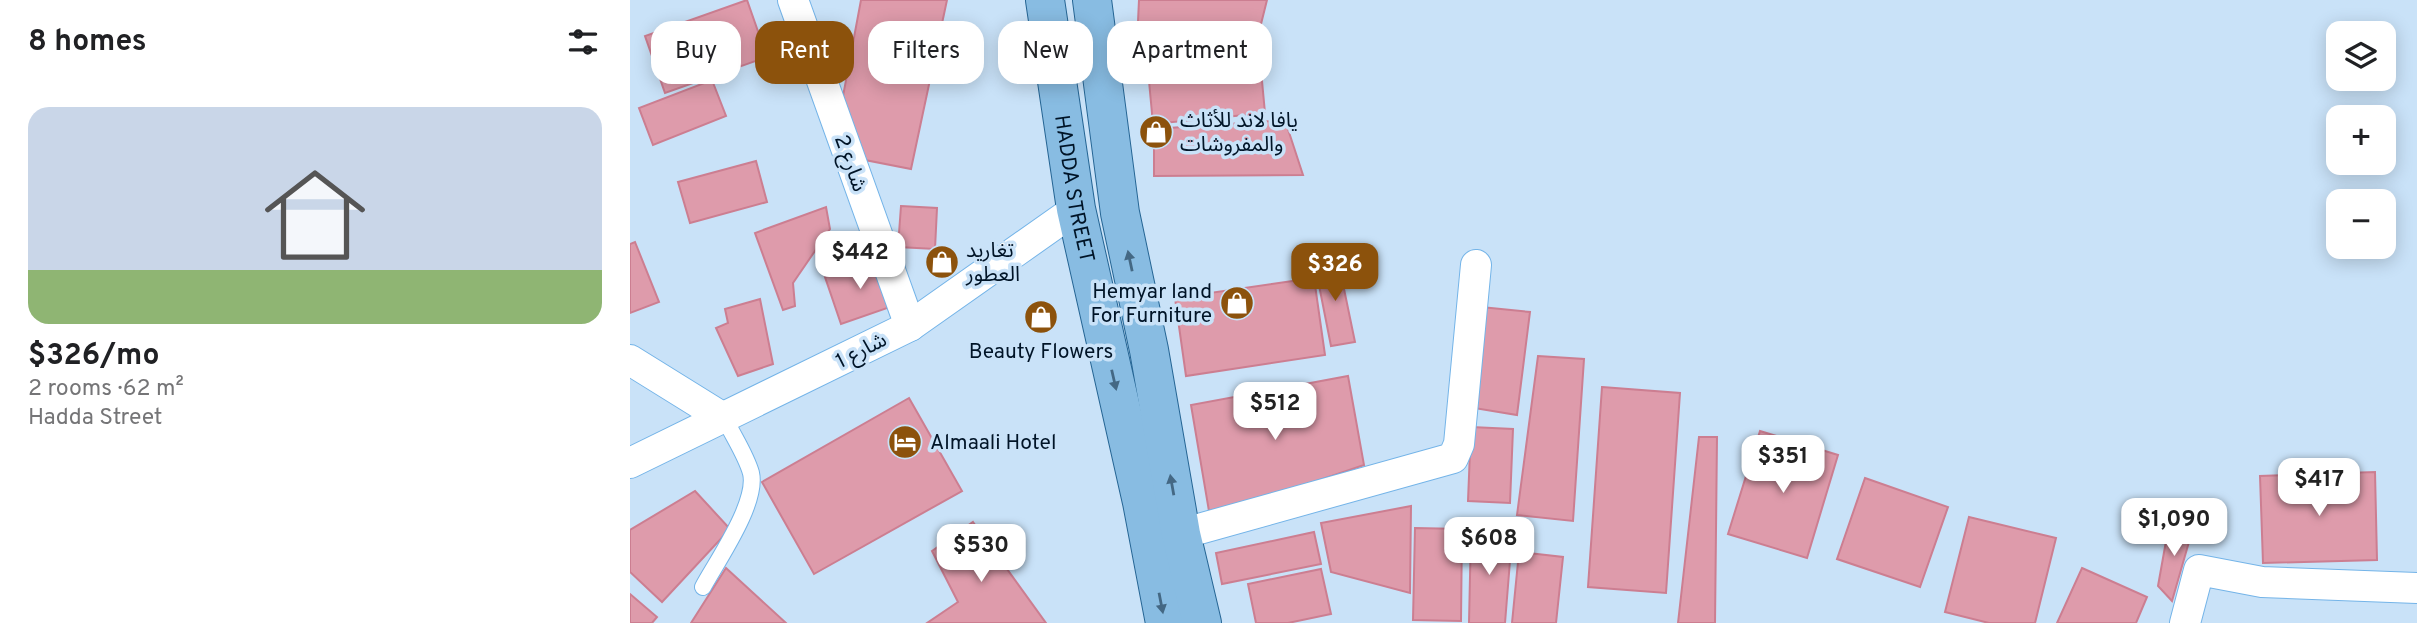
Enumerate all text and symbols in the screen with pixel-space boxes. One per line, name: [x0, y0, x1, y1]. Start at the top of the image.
chip: Buy: [651, 21, 741, 84]
chip: Rent: [755, 21, 854, 84]
chip: Filters: [868, 21, 984, 84]
chip: New: [998, 21, 1093, 84]
chip: Apartment: [1107, 21, 1272, 84]
map controls: [2326, 21, 2396, 259]
button: layers: [2326, 21, 2396, 91]
icon: filters: [564, 23, 602, 61]
text: 8 homes: [28, 24, 147, 61]
button: +: [2326, 105, 2396, 175]
place label: يافا لاند للأثاث والمفروشات: [1180, 108, 1298, 159]
street label: HADDA STREET: [1047, 113, 1100, 266]
shop icon: يافا لاند للأثاث والمفروشات: [1137, 113, 1175, 151]
street label: شارع 2: [827, 131, 872, 196]
icon: home: [252, 152, 378, 278]
button: −: [2326, 189, 2396, 259]
pin: $442: [819, 232, 901, 291]
place label: تغاريد العطور: [965, 238, 1020, 289]
text: $442: [831, 239, 889, 268]
shop icon: تغاريد العطور: [923, 243, 961, 281]
pin: $326: [1294, 244, 1376, 303]
one-way arrow: [1124, 250, 1135, 272]
text: $326: [1307, 251, 1363, 280]
place label: Hemyar land For Furniture: [1091, 279, 1212, 330]
shop icon: Hemyar land For Furniture: [1218, 284, 1256, 322]
shop icon: Beauty Flowers: [1022, 298, 1060, 336]
street label: شارع 1: [832, 327, 892, 376]
text: $326/mo: [28, 338, 159, 375]
place label: Beauty Flowers: [969, 339, 1113, 366]
one-way arrow: [1108, 369, 1119, 391]
text: 2 rooms · 62 m²: [28, 375, 184, 404]
pin: $512: [1234, 382, 1316, 442]
text: $512: [1249, 390, 1301, 419]
text: Hadda Street: [28, 404, 163, 433]
hotel icon: Almaali Hotel: [886, 423, 924, 461]
place label: Almaali Hotel: [930, 430, 1056, 457]
pin: $351: [1742, 435, 1824, 495]
text: $351: [1758, 443, 1808, 472]
pin: $417: [2278, 458, 2360, 518]
text: $417: [2294, 466, 2344, 495]
one-way arrow: [1166, 474, 1177, 496]
pin: $1,090: [2117, 498, 2231, 558]
text: $1,090: [2137, 506, 2211, 535]
pin: $608: [1448, 518, 1530, 577]
pin: $530: [940, 524, 1022, 584]
text: $608: [1460, 525, 1518, 554]
text: $530: [953, 532, 1009, 561]
one-way arrow: [1155, 592, 1166, 614]

